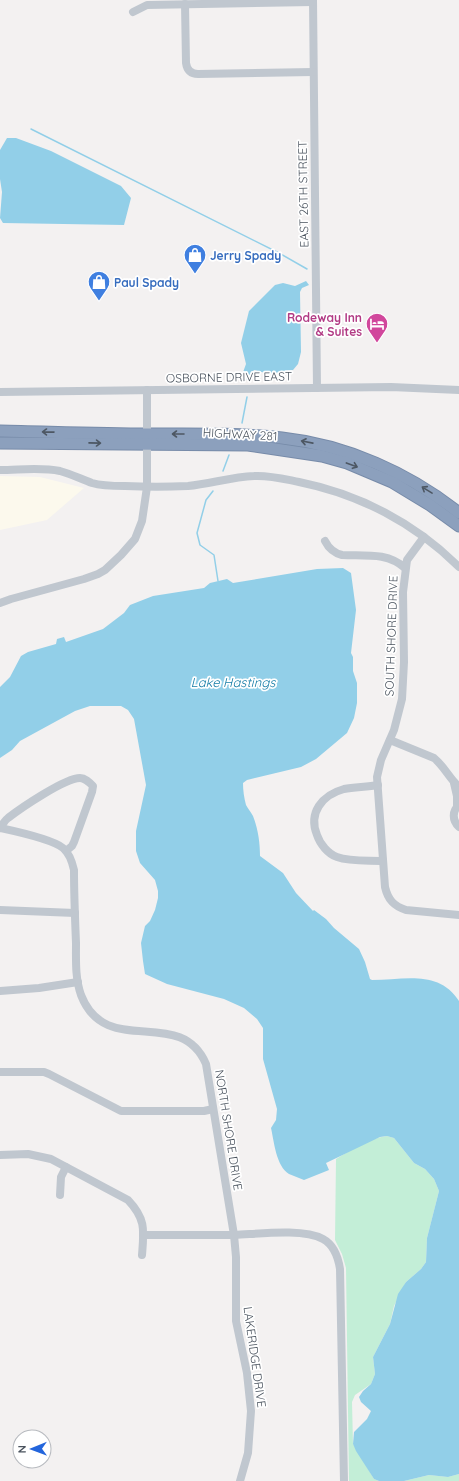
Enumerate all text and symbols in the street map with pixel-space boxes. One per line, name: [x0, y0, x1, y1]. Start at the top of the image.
street label: EAST 26TH STREET: [295, 140, 311, 248]
shop icon: Jerry Spady: [182, 242, 208, 275]
place label: Jerry Spady: [210, 248, 281, 263]
shop icon: Paul Spady: [86, 269, 112, 302]
place label: Paul Spady: [114, 275, 179, 290]
place label: Rodeway Inn & Suites: [287, 310, 362, 339]
hotel icon: Rodeway Inn & Suites: [364, 311, 390, 344]
street label: OSBORNE DRIVE EAST: [166, 368, 292, 386]
street label: HIGHWAY 281: [202, 425, 278, 443]
one-way arrow: [42, 428, 55, 436]
one-way arrow: [172, 430, 185, 438]
one-way arrow: [301, 438, 314, 446]
one-way arrow: [88, 439, 101, 447]
one-way arrow: [345, 462, 358, 469]
one-way arrow: [421, 486, 433, 494]
street label: SOUTH SHORE DRIVE: [381, 575, 401, 697]
water label: Lake Hastings: [191, 674, 276, 690]
street label: NORTH SHORE DRIVE: [212, 1069, 246, 1192]
street label: LAKERIDGE DRIVE: [241, 1306, 270, 1409]
north arrow: [12, 1429, 52, 1469]
text: N: [15, 1445, 29, 1453]

